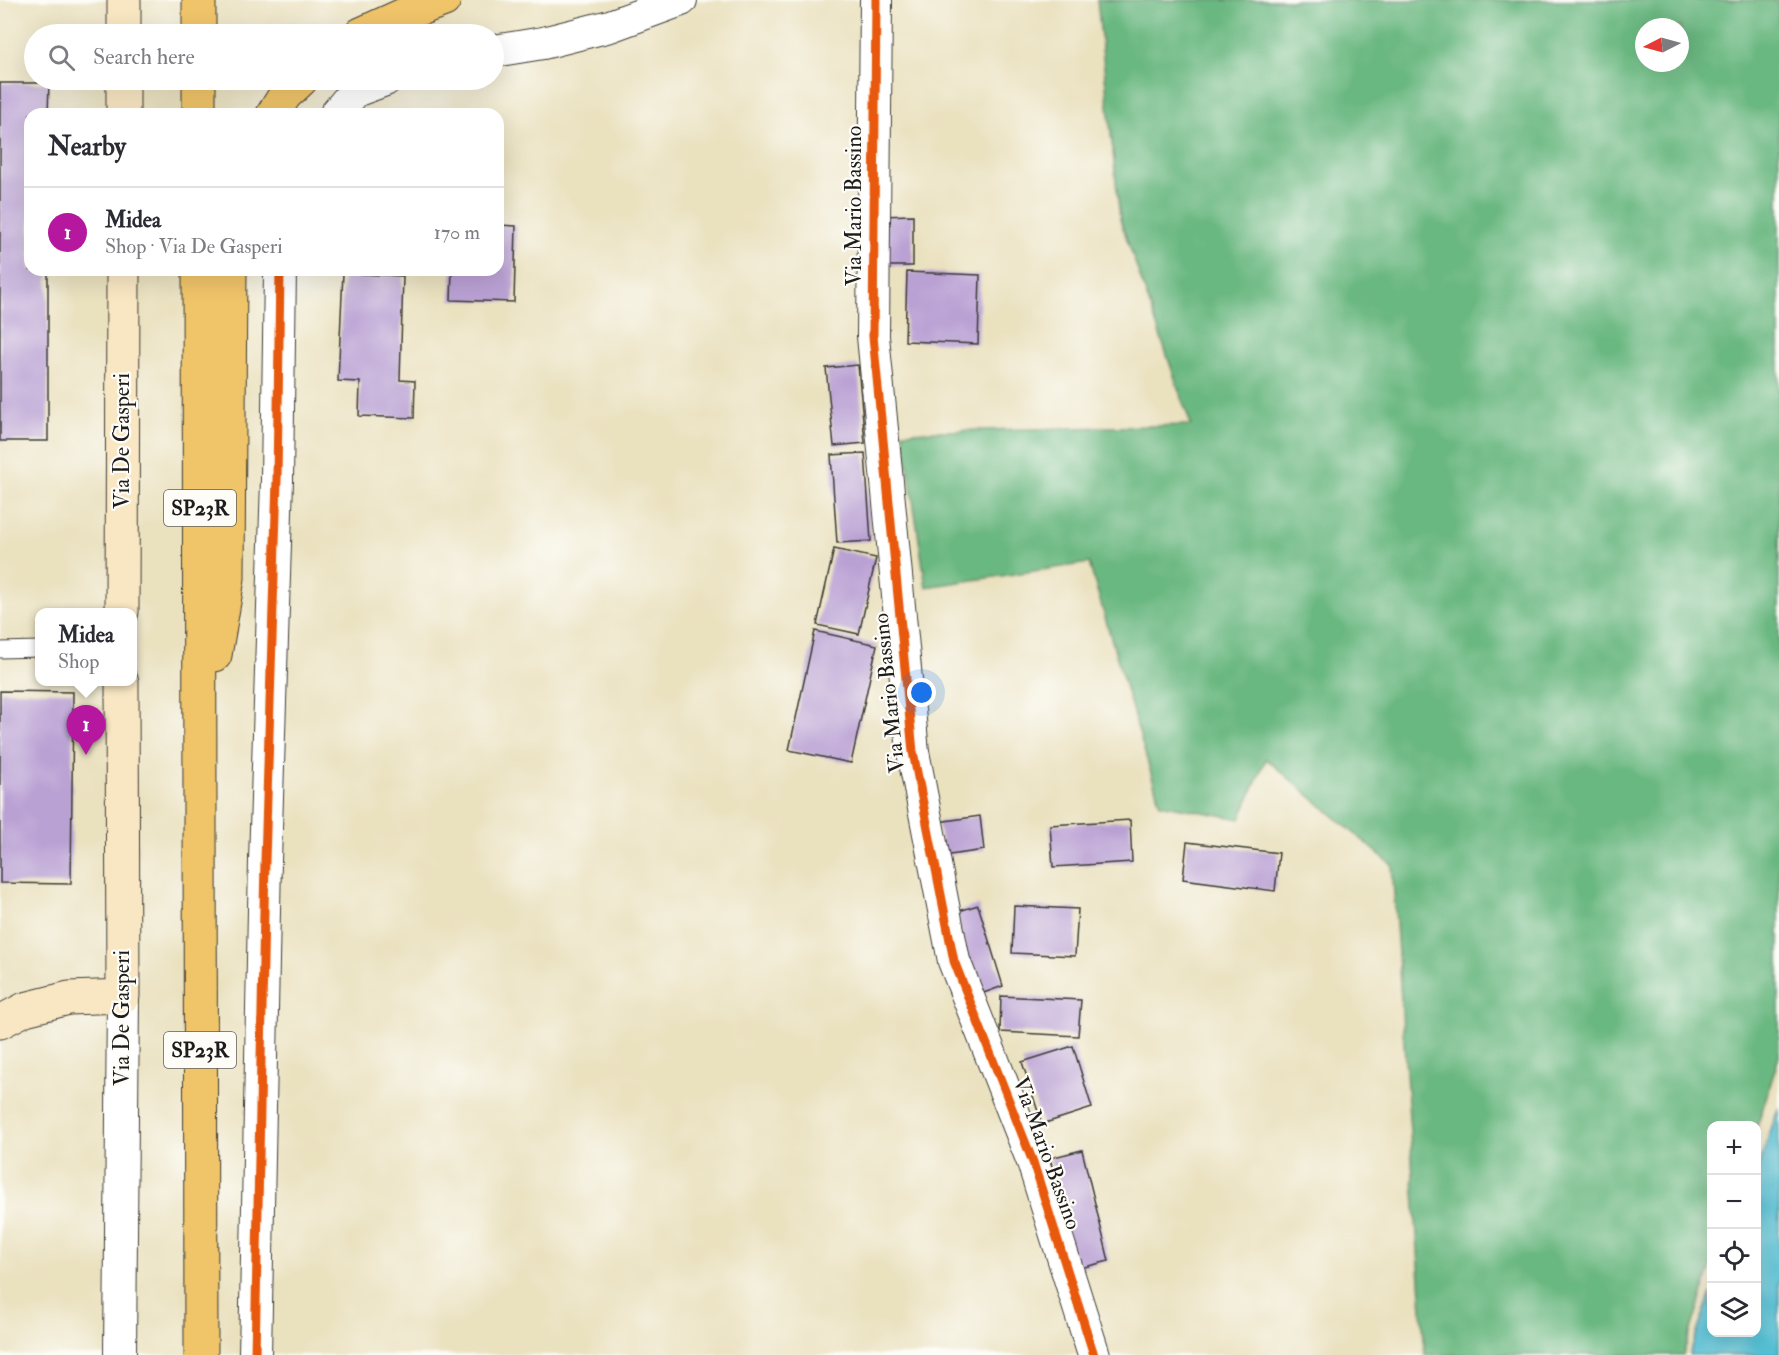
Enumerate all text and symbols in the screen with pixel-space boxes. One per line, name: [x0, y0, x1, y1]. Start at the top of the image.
north arrow: [1635, 18, 1689, 72]
search box: [24, 24, 504, 90]
icon: search: [45, 41, 78, 74]
text: Search here: [93, 43, 195, 71]
street label: Via Mario Bassino: [840, 126, 868, 286]
text: Nearby: [48, 131, 126, 163]
text: Midea: [105, 206, 161, 234]
text: 1: [64, 220, 71, 245]
text: 170 m: [434, 220, 480, 245]
text: Shop · Via De Gasperi: [105, 234, 283, 259]
street label: Via De Gasperi: [108, 373, 137, 509]
road number: SP23R: [164, 490, 236, 526]
popup: [35, 608, 137, 686]
street label: Via Mario Bassino: [867, 612, 911, 774]
text: Midea: [58, 621, 114, 649]
text: Shop: [58, 649, 99, 674]
your location: [907, 678, 936, 707]
pin: 1: [66, 706, 106, 755]
street label: Via De Gasperi: [108, 950, 137, 1086]
road number: SP23R: [164, 1032, 236, 1068]
street label: Via Mario Bassino: [1006, 1073, 1088, 1233]
map controls: [1707, 1121, 1761, 1337]
button: +: [1707, 1121, 1761, 1175]
button: −: [1707, 1175, 1761, 1229]
button: locate: [1707, 1229, 1761, 1283]
button: layers: [1707, 1283, 1761, 1337]

